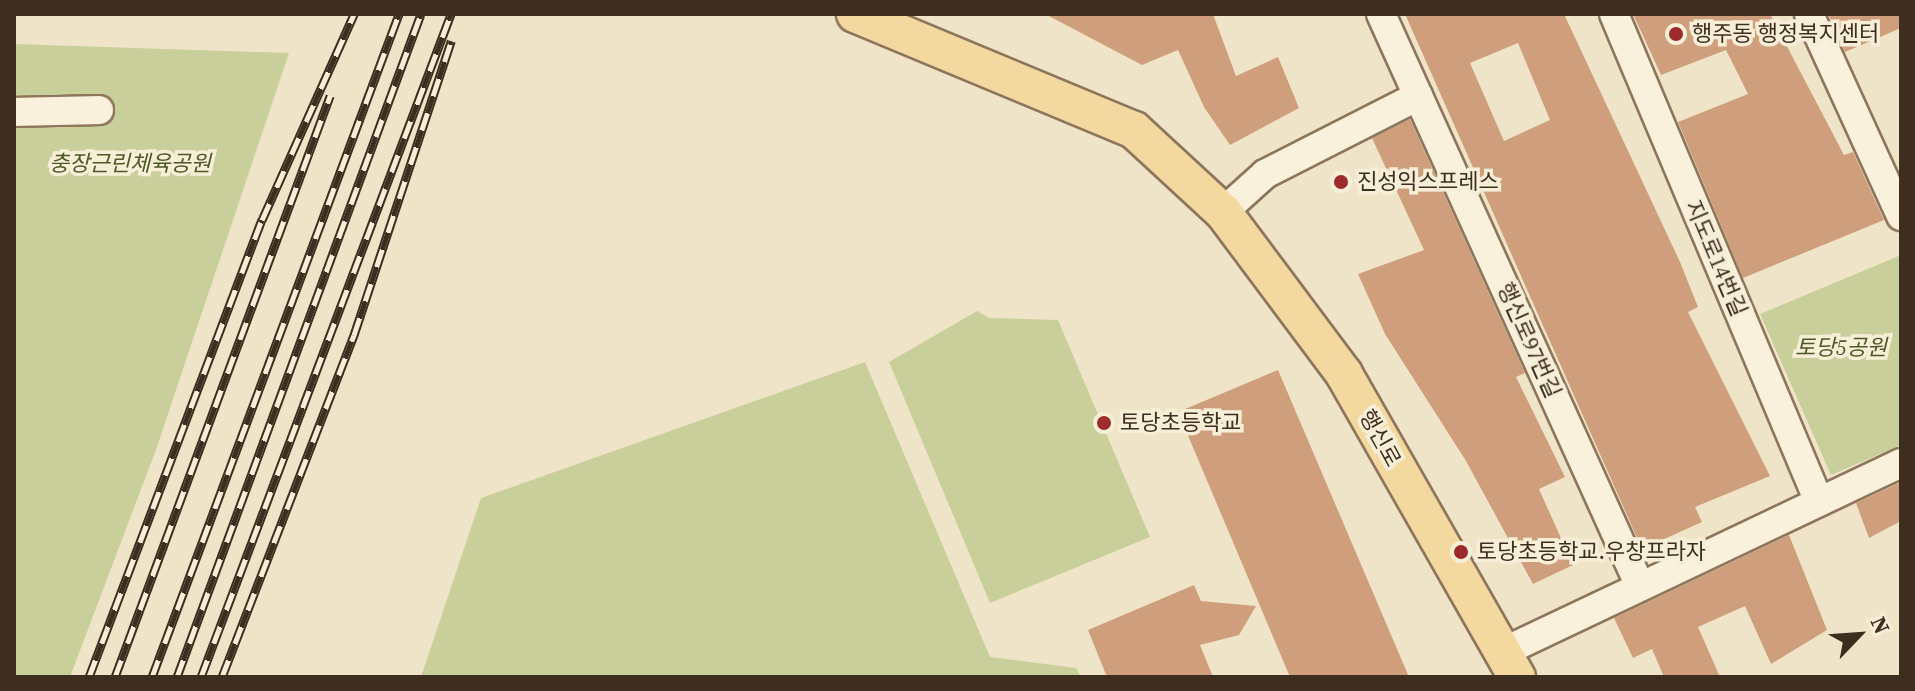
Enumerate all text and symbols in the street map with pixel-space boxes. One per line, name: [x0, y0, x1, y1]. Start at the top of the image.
place label: 행주동 행정복지센터: [1692, 21, 1879, 47]
marker: 행주동 행정복지센터: [1667, 25, 1685, 43]
park label: 충장근린체육공원: [49, 151, 211, 177]
place label: 진성익스프레스: [1357, 169, 1499, 195]
marker: 진성익스프레스: [1332, 173, 1350, 191]
street label: 지도로14번길: [1680, 196, 1752, 320]
street label: 행신로97번길: [1492, 278, 1566, 402]
park label: 토당5공원: [1795, 335, 1887, 361]
street label: 행신로: [1354, 405, 1406, 471]
place label: 토당초등학교: [1120, 410, 1241, 436]
marker: 토당초등학교: [1095, 414, 1113, 432]
place label: 토당초등학교.우창프라자: [1477, 539, 1706, 565]
marker: 토당초등학교.우창프라자: [1452, 543, 1470, 561]
north arrow: [1819, 595, 1899, 675]
text: N: [1864, 611, 1898, 638]

